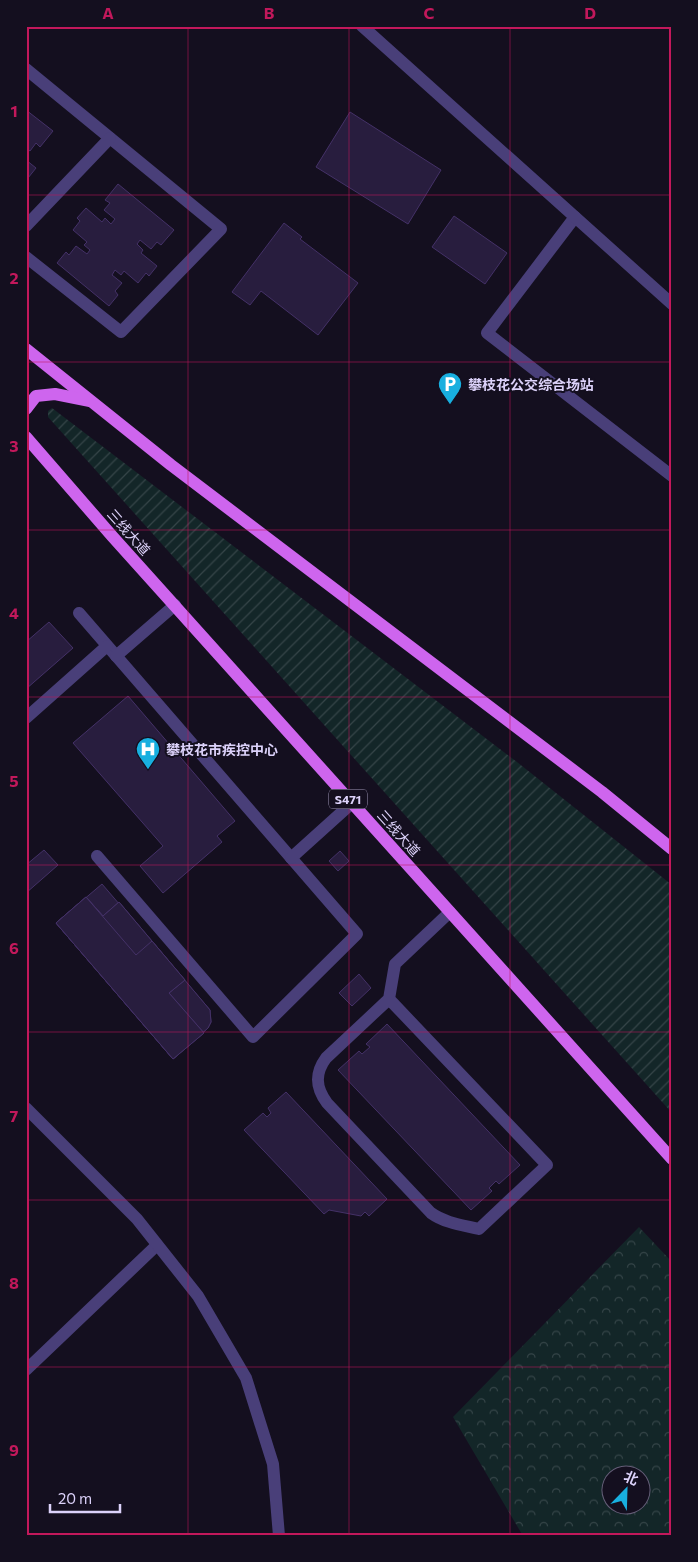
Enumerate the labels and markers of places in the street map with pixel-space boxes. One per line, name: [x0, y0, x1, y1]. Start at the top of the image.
parking icon: 攀枝花公交综合场站: [437, 371, 463, 405]
place label: 攀枝花公交综合场站: [468, 376, 594, 393]
hospital icon: 攀枝花市疾控中心: [135, 736, 161, 770]
place label: 攀枝花市疾控中心: [166, 741, 278, 758]

